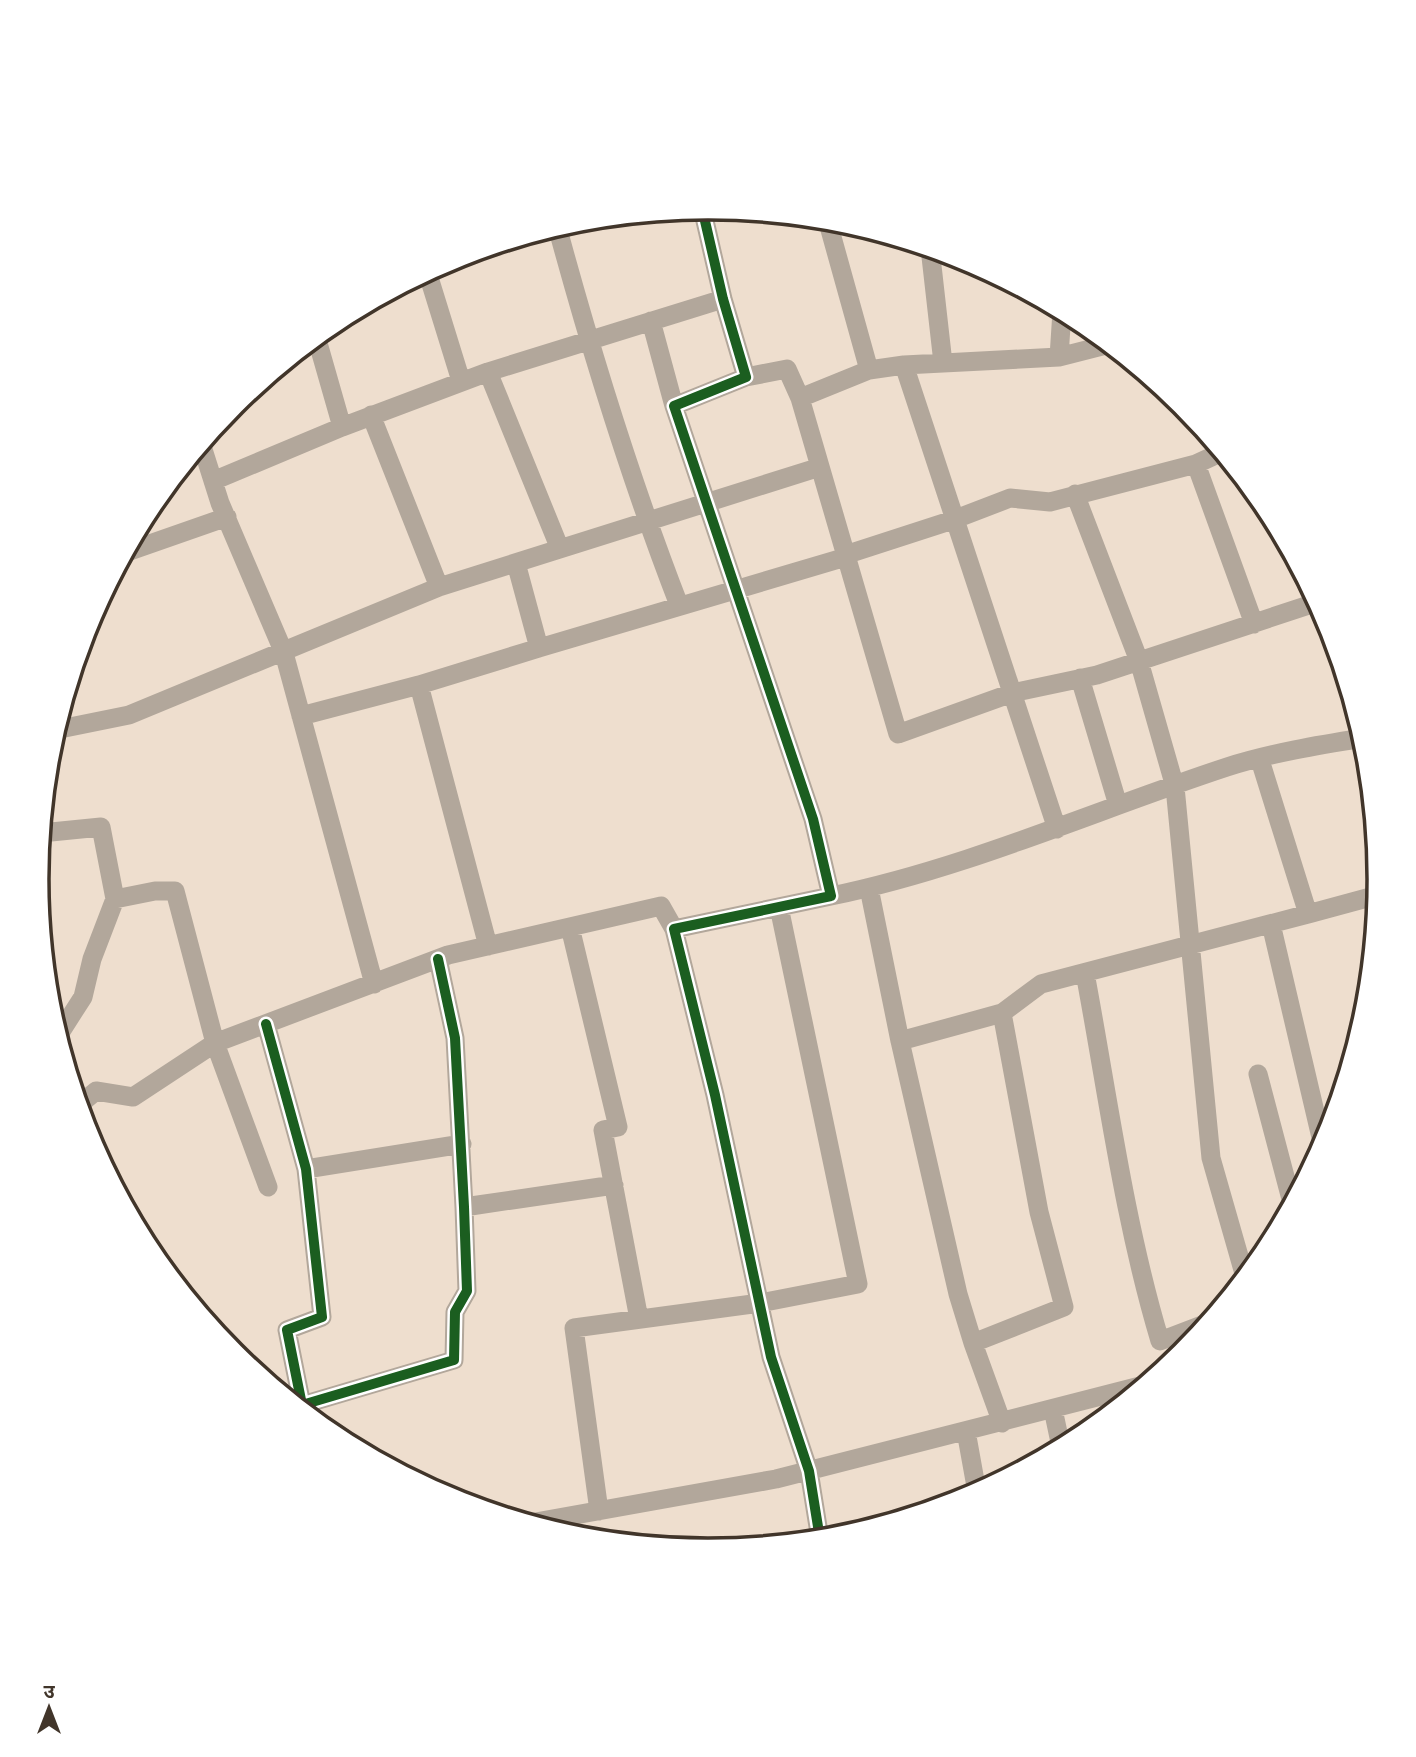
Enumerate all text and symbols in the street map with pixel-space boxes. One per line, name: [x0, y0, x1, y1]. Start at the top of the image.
north arrow: [14, 1673, 84, 1743]
text: उ: [43, 1680, 55, 1702]

